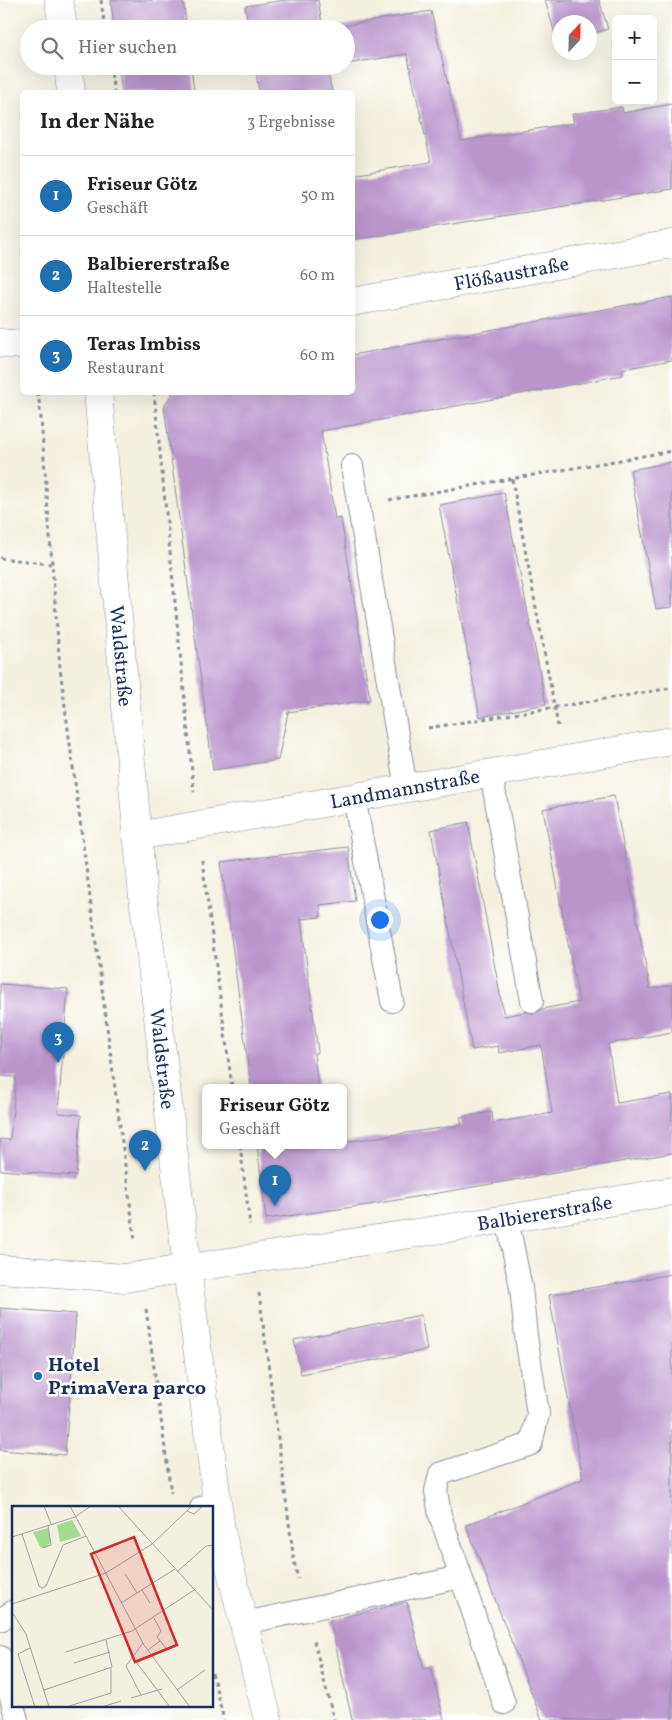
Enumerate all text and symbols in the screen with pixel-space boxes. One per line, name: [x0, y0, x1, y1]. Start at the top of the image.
north arrow: [552, 15, 597, 60]
map controls: [612, 15, 657, 105]
button: +: [612, 15, 657, 60]
search box: [20, 20, 355, 75]
icon: search: [38, 34, 66, 62]
text: Hier suchen: [78, 35, 177, 61]
button: −: [612, 60, 657, 105]
text: In der Nähe: [40, 108, 155, 137]
text: 3 Ergebnisse: [247, 112, 335, 134]
text: Friseur Götz: [87, 172, 197, 198]
text: 1: [53, 185, 59, 207]
text: 50 m: [301, 185, 335, 207]
text: Geschäft: [87, 198, 148, 220]
street label: Flößaustraße: [452, 251, 572, 299]
text: Balbiererstraße: [87, 252, 230, 278]
text: 2: [52, 265, 60, 287]
text: 60 m: [300, 265, 335, 287]
text: Haltestelle: [87, 278, 162, 300]
text: Teras Imbiss: [87, 332, 201, 358]
text: 3: [52, 345, 60, 367]
text: 60 m: [300, 345, 335, 367]
text: Restaurant: [87, 358, 165, 380]
street label: Waldstraße: [101, 604, 138, 708]
street label: Landmannstraße: [328, 763, 482, 817]
your location: [367, 907, 393, 933]
street label: Waldstraße: [141, 1007, 180, 1111]
pin: 3: [42, 1022, 74, 1063]
popup: [202, 1084, 347, 1149]
text: Friseur Götz: [219, 1093, 330, 1119]
text: Geschäft: [219, 1119, 281, 1141]
pin: 2: [129, 1130, 161, 1171]
pin: 1: [259, 1165, 291, 1206]
street label: Balbiererstraße: [475, 1189, 615, 1239]
place label: Hotel PrimaVera parco: [48, 1352, 206, 1403]
marker: Hotel PrimaVera parco: [32, 1370, 44, 1382]
inset map: [12, 1506, 214, 1708]

